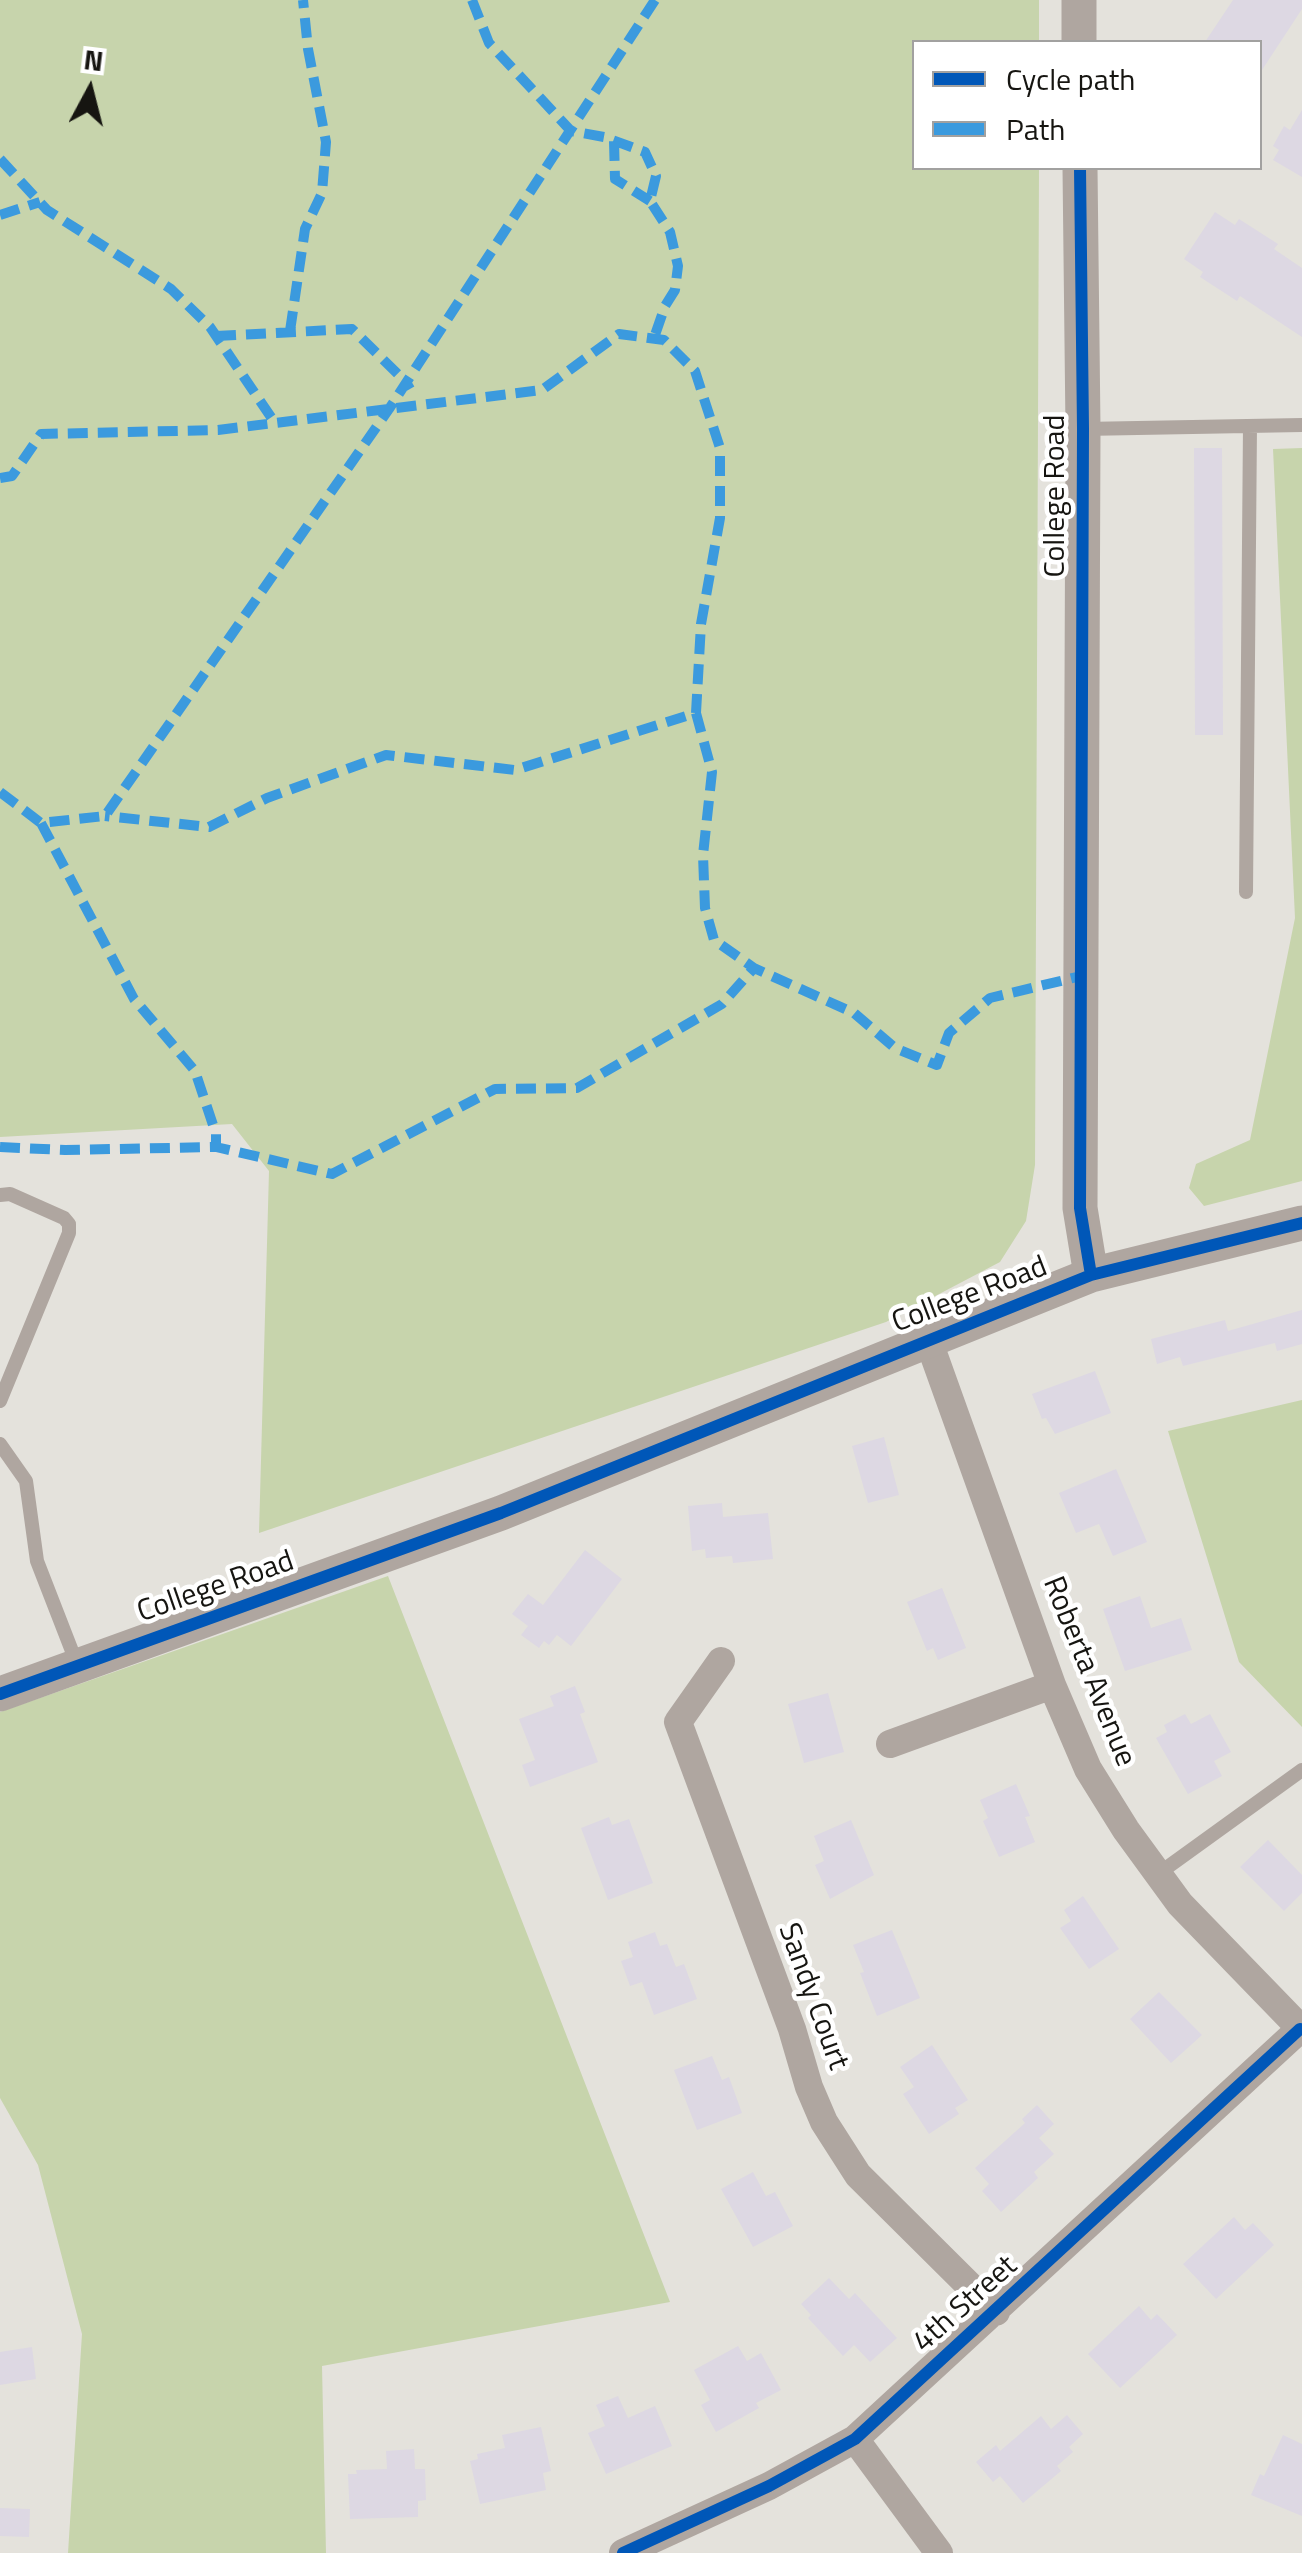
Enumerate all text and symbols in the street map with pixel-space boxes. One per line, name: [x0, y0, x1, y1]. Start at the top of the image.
text: N: [81, 37, 106, 82]
north arrow: [40, 40, 140, 140]
legend: [912, 40, 1262, 170]
text: Cycle path: [1006, 56, 1135, 102]
text: Path: [1006, 106, 1065, 152]
street label: College Road: [1039, 415, 1075, 577]
street label: College Road: [887, 1250, 1053, 1342]
street label: College Road: [133, 1544, 299, 1632]
street label: Roberta Avenue: [1034, 1572, 1142, 1772]
street label: Sandy Court: [769, 1919, 855, 2075]
street label: 4th Street: [907, 2249, 1025, 2361]

